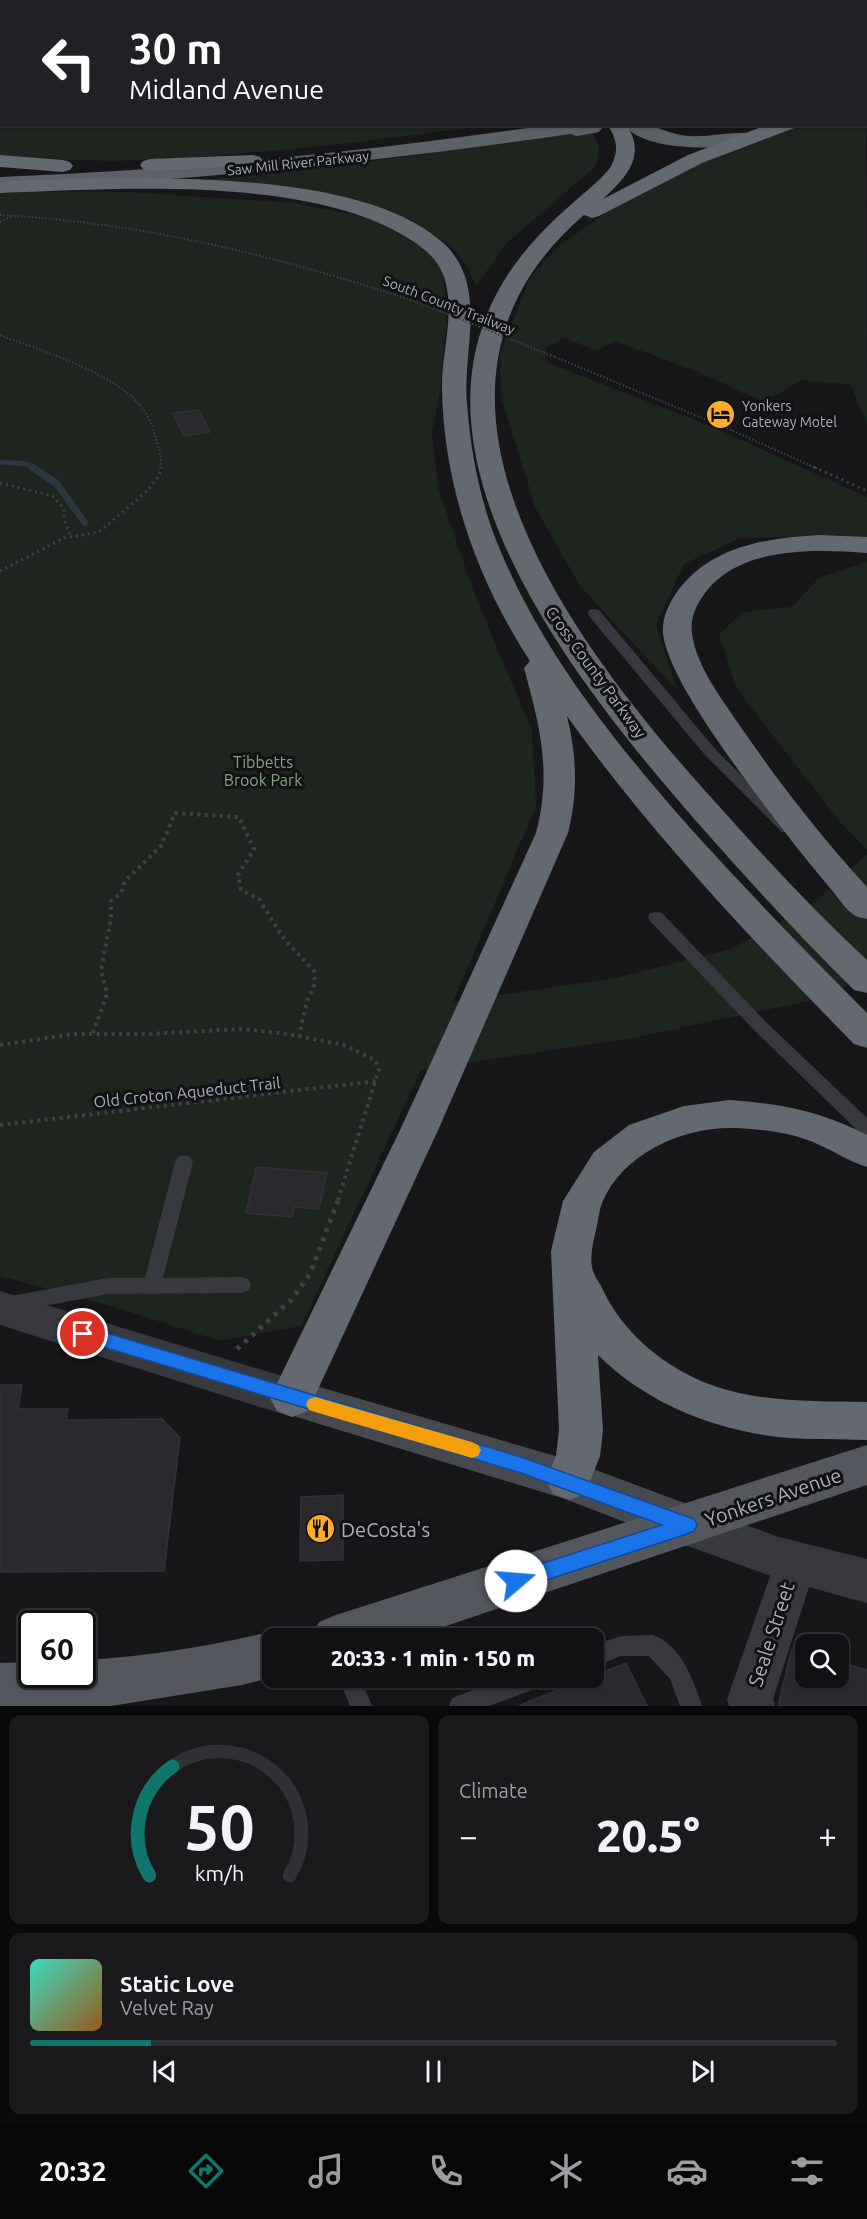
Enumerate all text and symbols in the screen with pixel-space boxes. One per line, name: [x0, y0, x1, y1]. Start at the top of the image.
icon: left: [30, 24, 108, 102]
text: 30 m: [129, 25, 223, 72]
text: Midland Avenue: [129, 74, 324, 104]
street label: Saw Mill River Parkway: [226, 148, 370, 178]
street label: South County Trailway: [381, 272, 517, 338]
hotel icon: Yonkers Gateway Motel: [705, 398, 737, 430]
place label: Yonkers Gateway Motel: [742, 398, 837, 430]
street label: Cross County Parkway: [542, 603, 650, 741]
park label: Tibbetts Brook Park: [224, 753, 302, 789]
street label: Old Croton Aqueduct Trail: [93, 1073, 281, 1111]
pin: [57, 1308, 108, 1359]
icon: arrive: [66, 1317, 99, 1350]
street label: Yonkers Avenue: [702, 1463, 844, 1531]
restaurant icon: DeCosta's: [304, 1513, 336, 1545]
place label: DeCosta's: [341, 1518, 430, 1541]
position arrow: [484, 1549, 548, 1613]
street label: Seale Street: [743, 1579, 799, 1689]
speed limit sign: 60: [18, 1610, 96, 1688]
map controls: [795, 1634, 849, 1688]
button: search: [795, 1634, 849, 1688]
text: 20:33 · 1 min · 150 m: [331, 1645, 535, 1670]
text: Climate: [459, 1779, 528, 1802]
text: 50: [184, 1792, 254, 1862]
text: 20.5°: [596, 1810, 700, 1861]
text: −: [459, 1817, 478, 1854]
text: +: [818, 1817, 837, 1854]
text: km/h: [194, 1862, 244, 1886]
text: Static Love: [120, 1971, 235, 1996]
text: Velvet Ray: [120, 1996, 214, 2019]
icon: previous: [148, 2055, 181, 2088]
icon: pause: [417, 2055, 450, 2088]
icon: next: [686, 2055, 719, 2088]
icon: directions: [185, 2150, 227, 2192]
icon: music: [305, 2150, 347, 2192]
icon: phone: [425, 2150, 467, 2192]
icon: climate: [545, 2150, 587, 2192]
icon: car: [666, 2150, 708, 2192]
icon: filters: [786, 2150, 828, 2192]
text: 20:32: [39, 2156, 107, 2186]

